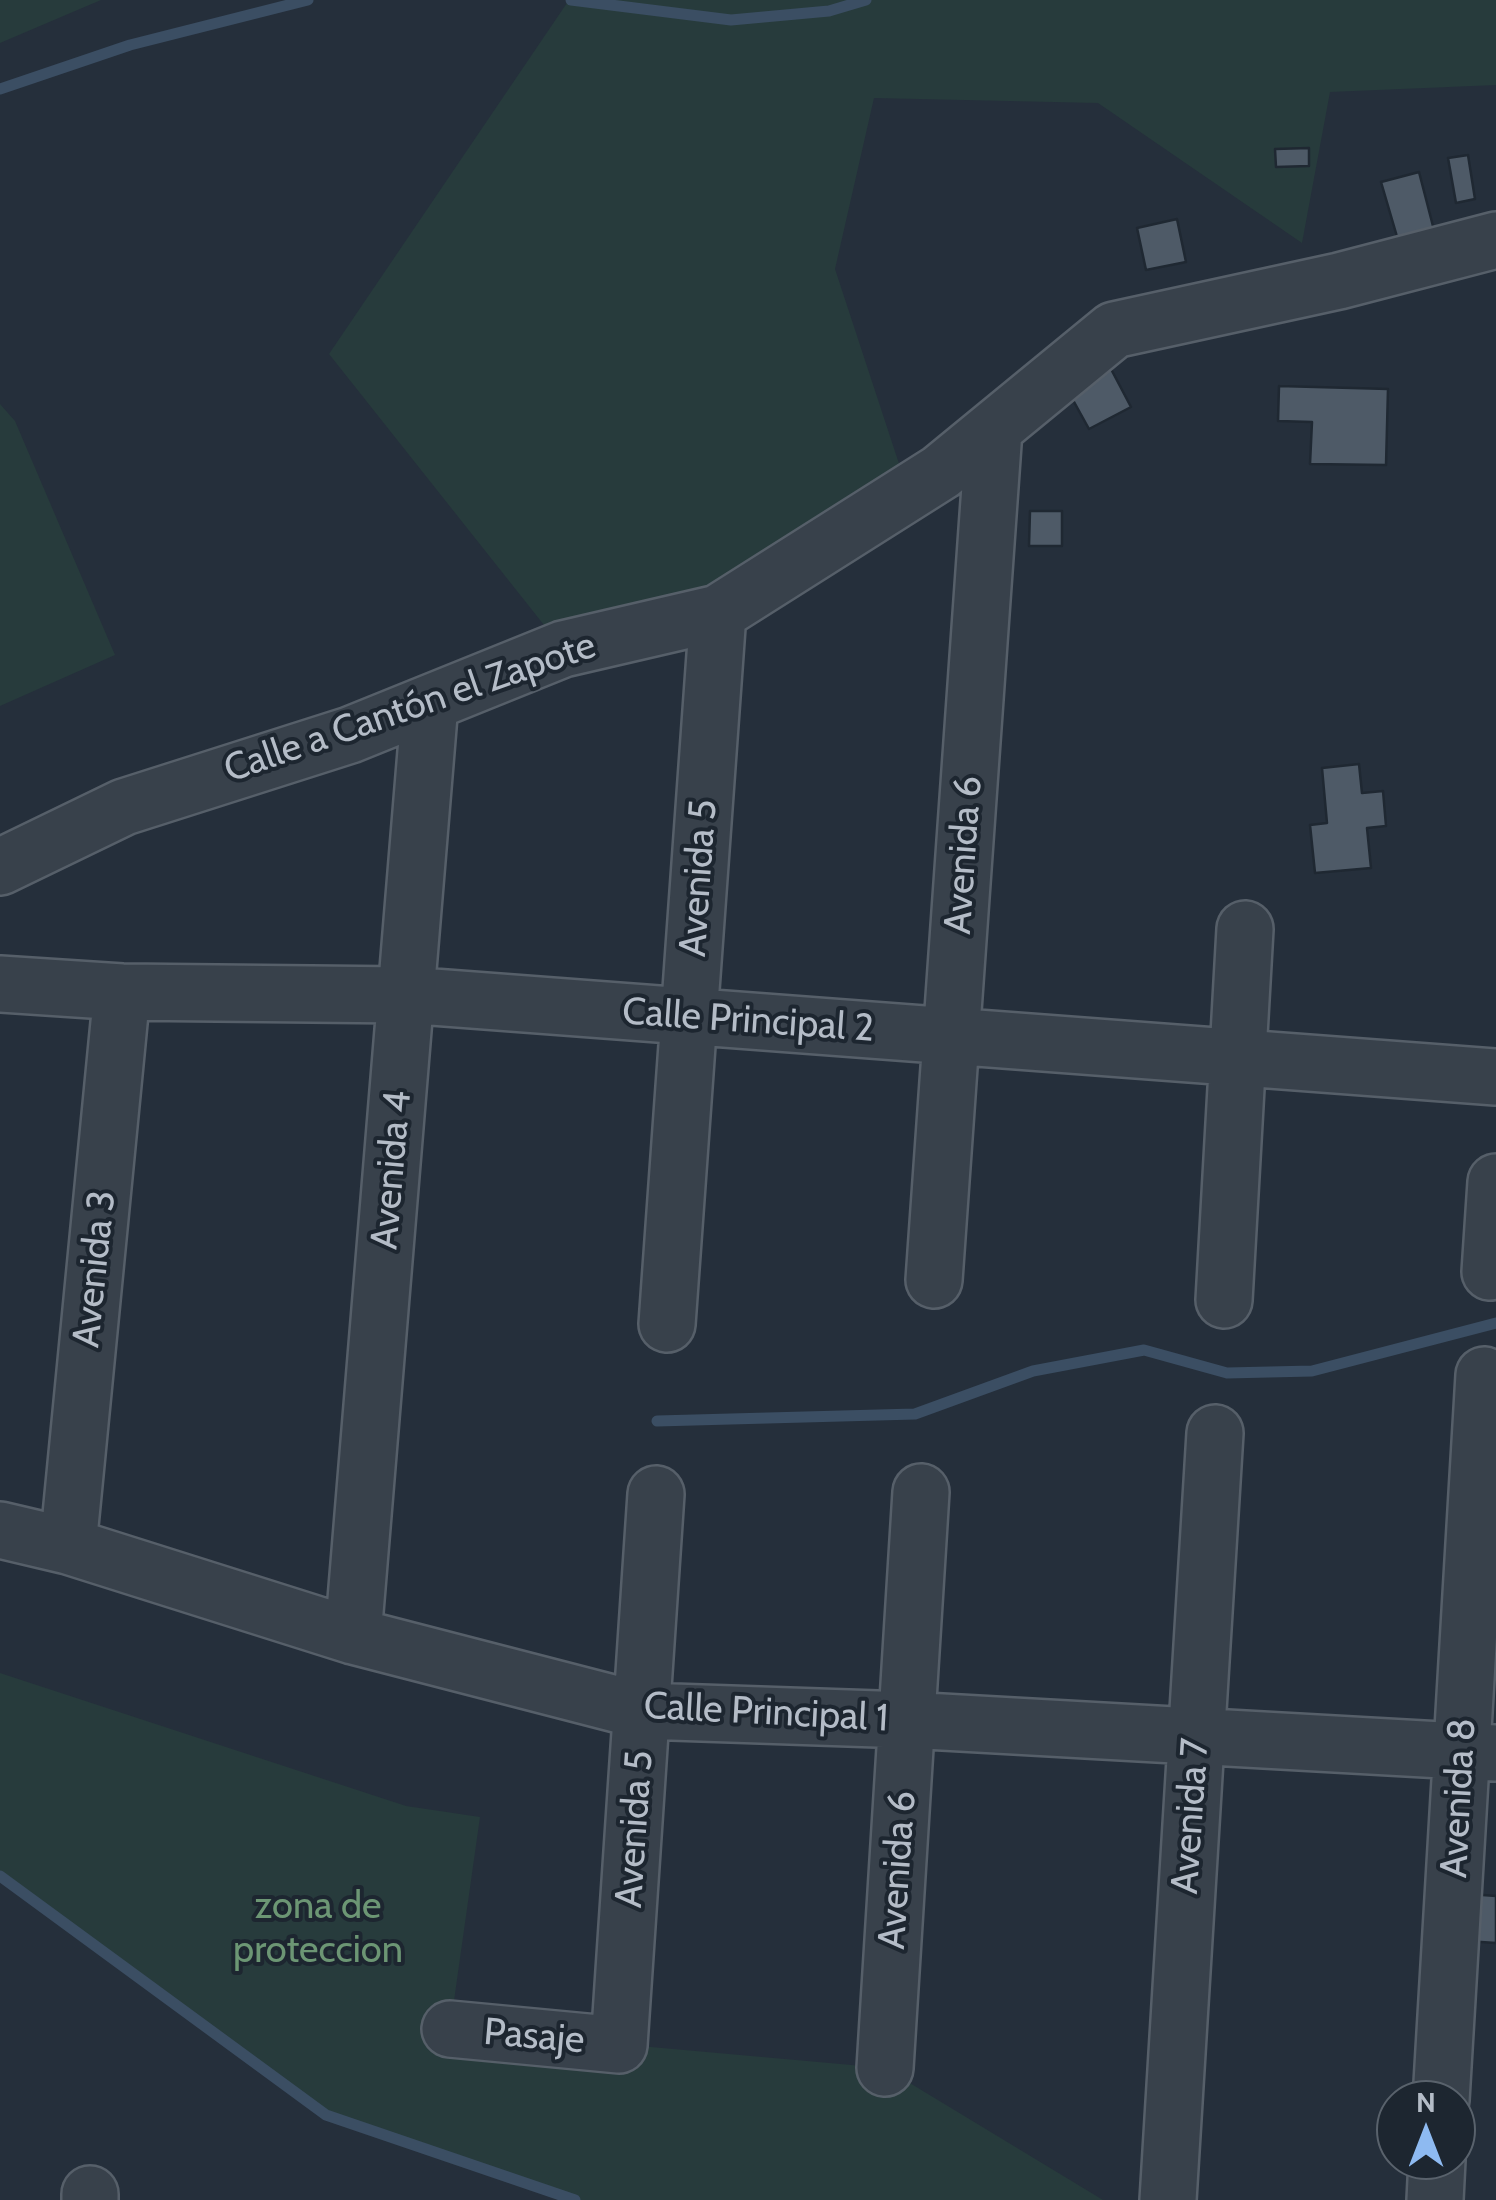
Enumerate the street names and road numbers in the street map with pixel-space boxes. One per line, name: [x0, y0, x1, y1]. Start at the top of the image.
street label: Calle a Cantón el Zapote: [218, 623, 602, 793]
street label: Avenida 6: [936, 774, 992, 936]
street label: Avenida 5: [671, 798, 727, 958]
street label: Calle Principal 2: [621, 989, 875, 1053]
street label: Avenida 4: [362, 1089, 422, 1251]
street label: Avenida 3: [64, 1188, 126, 1350]
street label: Calle Principal 1: [643, 1684, 889, 1742]
street label: Avenida 8: [1432, 1717, 1486, 1879]
street label: Avenida 7: [1163, 1737, 1219, 1895]
street label: Avenida 5: [607, 1749, 663, 1909]
street label: Avenida 6: [870, 1789, 926, 1951]
street label: Pasaje: [482, 2010, 586, 2064]

